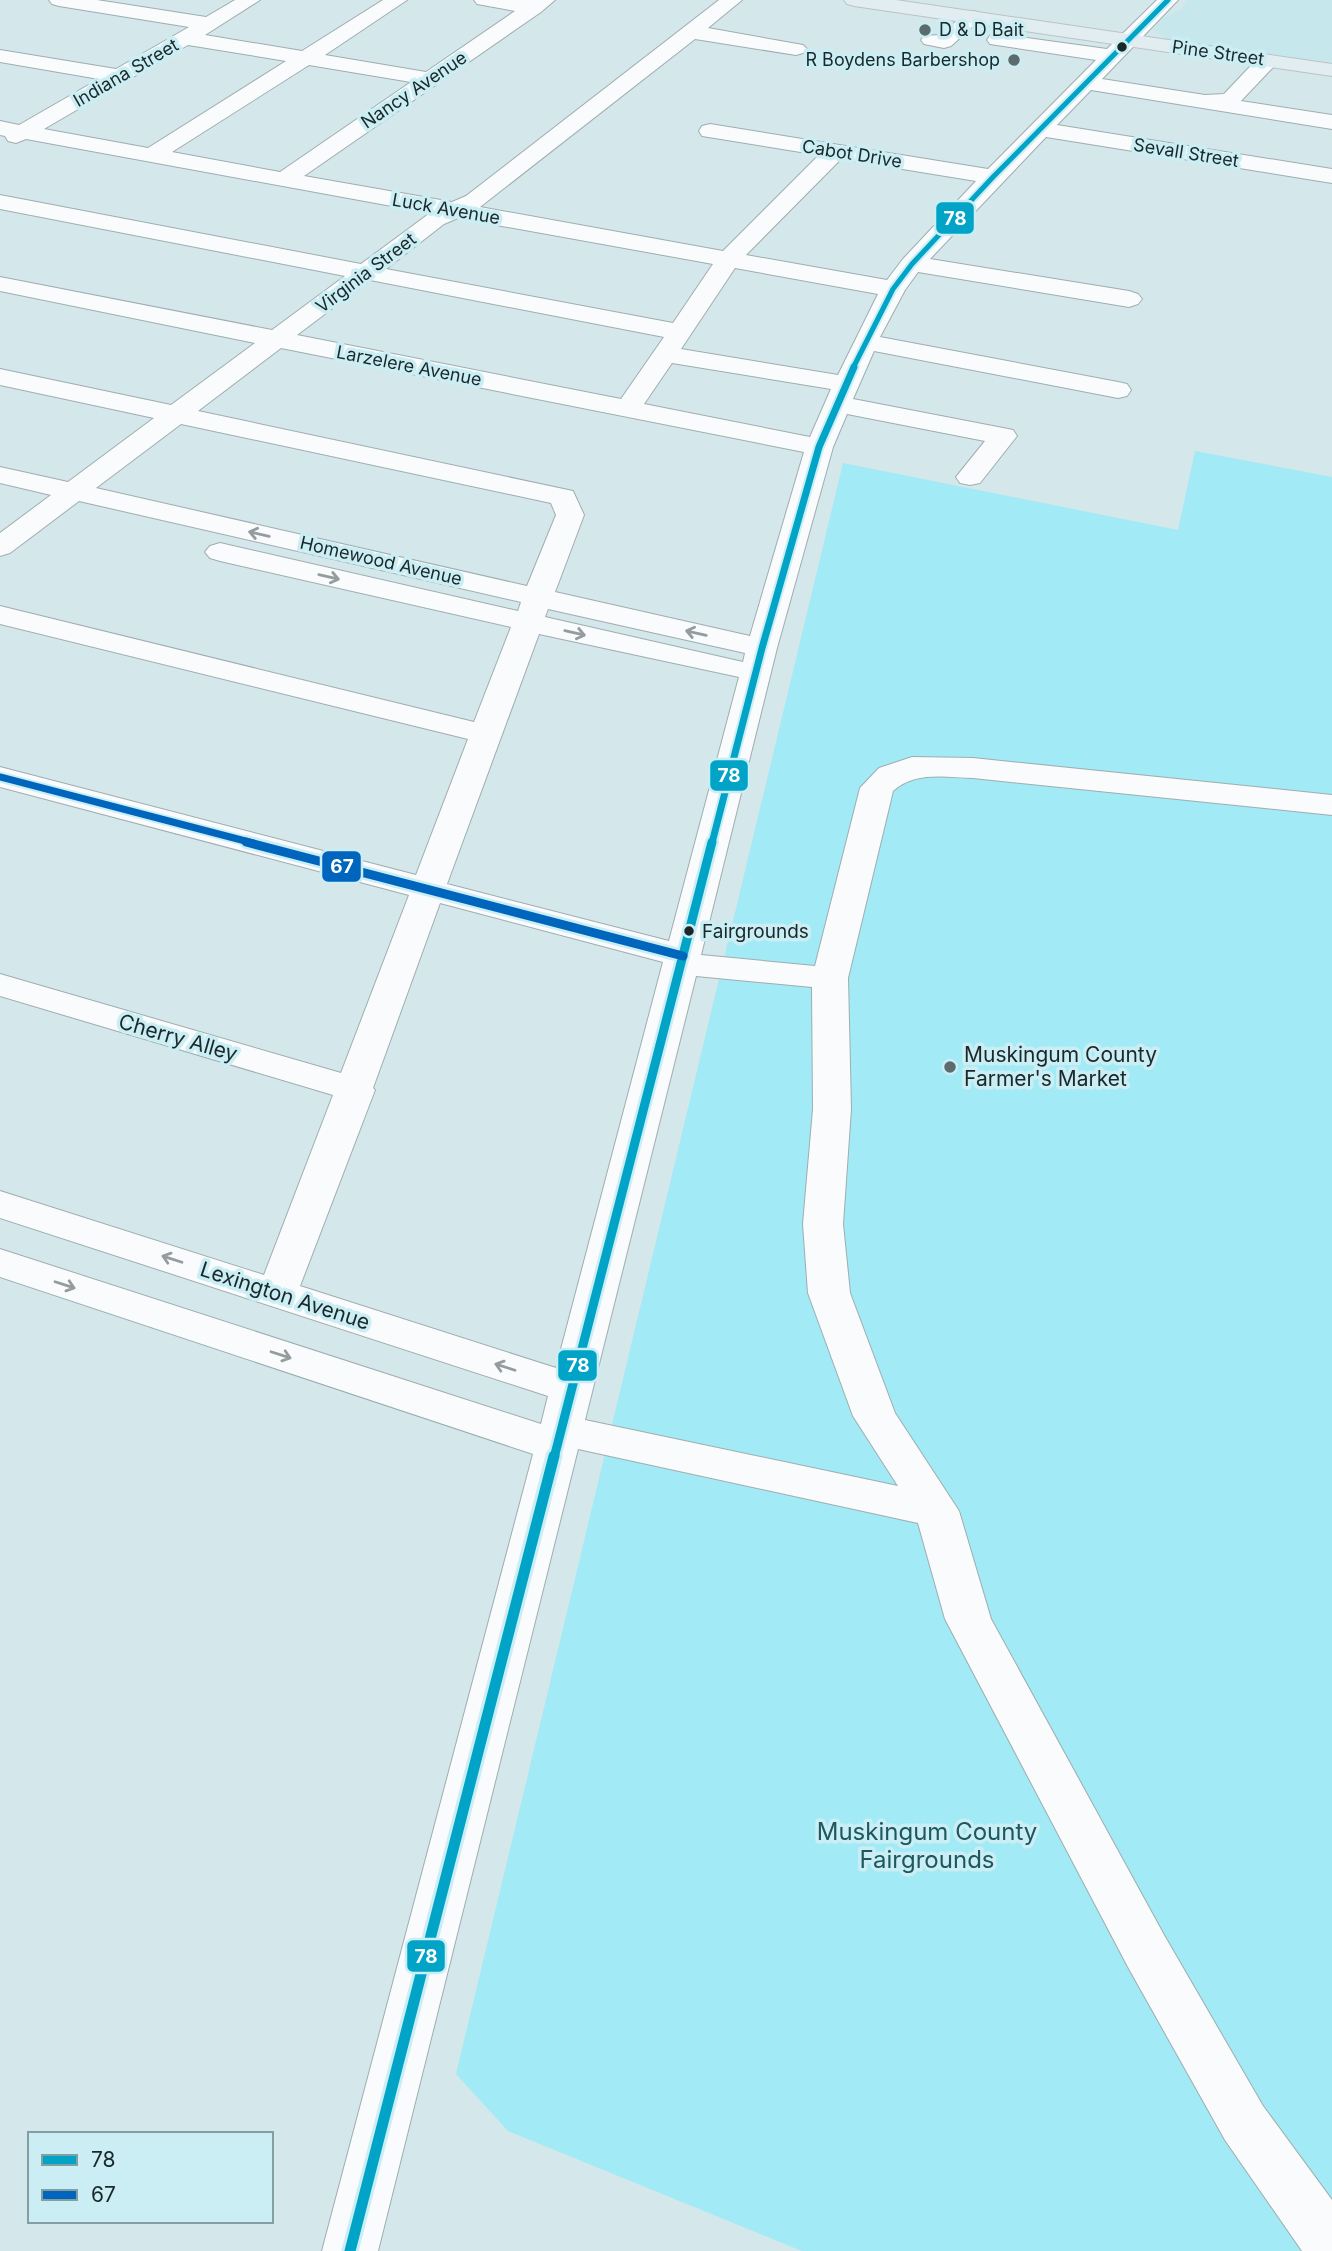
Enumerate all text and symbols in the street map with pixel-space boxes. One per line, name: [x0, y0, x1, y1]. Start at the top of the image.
place label: D & D Bait: [939, 19, 1024, 40]
marker: D & D Bait: [917, 22, 933, 38]
street label: Indiana Street: [70, 34, 182, 111]
street label: Pine Street: [1171, 36, 1266, 69]
unlabelled marker: [1115, 40, 1129, 54]
street label: Nancy Avenue: [357, 47, 470, 133]
place label: R Boydens Barbershop: [805, 49, 1000, 70]
marker: R Boydens Barbershop: [1006, 52, 1022, 68]
street label: Sevall Street: [1132, 134, 1240, 171]
street label: Cabot Drive: [801, 135, 903, 172]
street label: Luck Avenue: [390, 189, 502, 228]
line badge: 78: [935, 201, 975, 235]
text: 78: [943, 207, 967, 230]
street label: Virginia Street: [312, 228, 420, 317]
street label: Larzelere Avenue: [335, 341, 483, 390]
one-way arrow: [248, 526, 271, 540]
street label: Homewood Avenue: [298, 532, 464, 589]
one-way arrow: [317, 571, 340, 585]
one-way arrow: [685, 625, 708, 639]
one-way arrow: [563, 627, 586, 640]
line badge: 78: [709, 759, 749, 792]
text: 78: [717, 764, 741, 787]
line badge: 67: [321, 850, 362, 883]
text: 67: [330, 855, 354, 878]
place label: Fairgrounds: [702, 920, 809, 943]
marker: Fairgrounds: [682, 924, 696, 938]
street label: Cherry Alley: [116, 1009, 241, 1066]
place label: Muskingum County Farmer's Market: [964, 1042, 1157, 1091]
marker: Muskingum County Farmer's Market: [942, 1059, 958, 1075]
one-way arrow: [162, 1252, 184, 1264]
street label: Lexington Avenue: [197, 1256, 373, 1335]
one-way arrow: [53, 1279, 75, 1292]
line badge: 78: [557, 1349, 598, 1382]
one-way arrow: [270, 1350, 292, 1363]
text: 78: [566, 1354, 590, 1377]
one-way arrow: [495, 1360, 517, 1372]
park label: Muskingum County Fairgrounds: [817, 1817, 1037, 1874]
line badge: 78: [406, 1939, 446, 1973]
text: 78: [414, 1945, 438, 1968]
legend: [28, 2132, 273, 2223]
text: 78: [91, 2147, 116, 2172]
text: 67: [91, 2182, 116, 2207]

